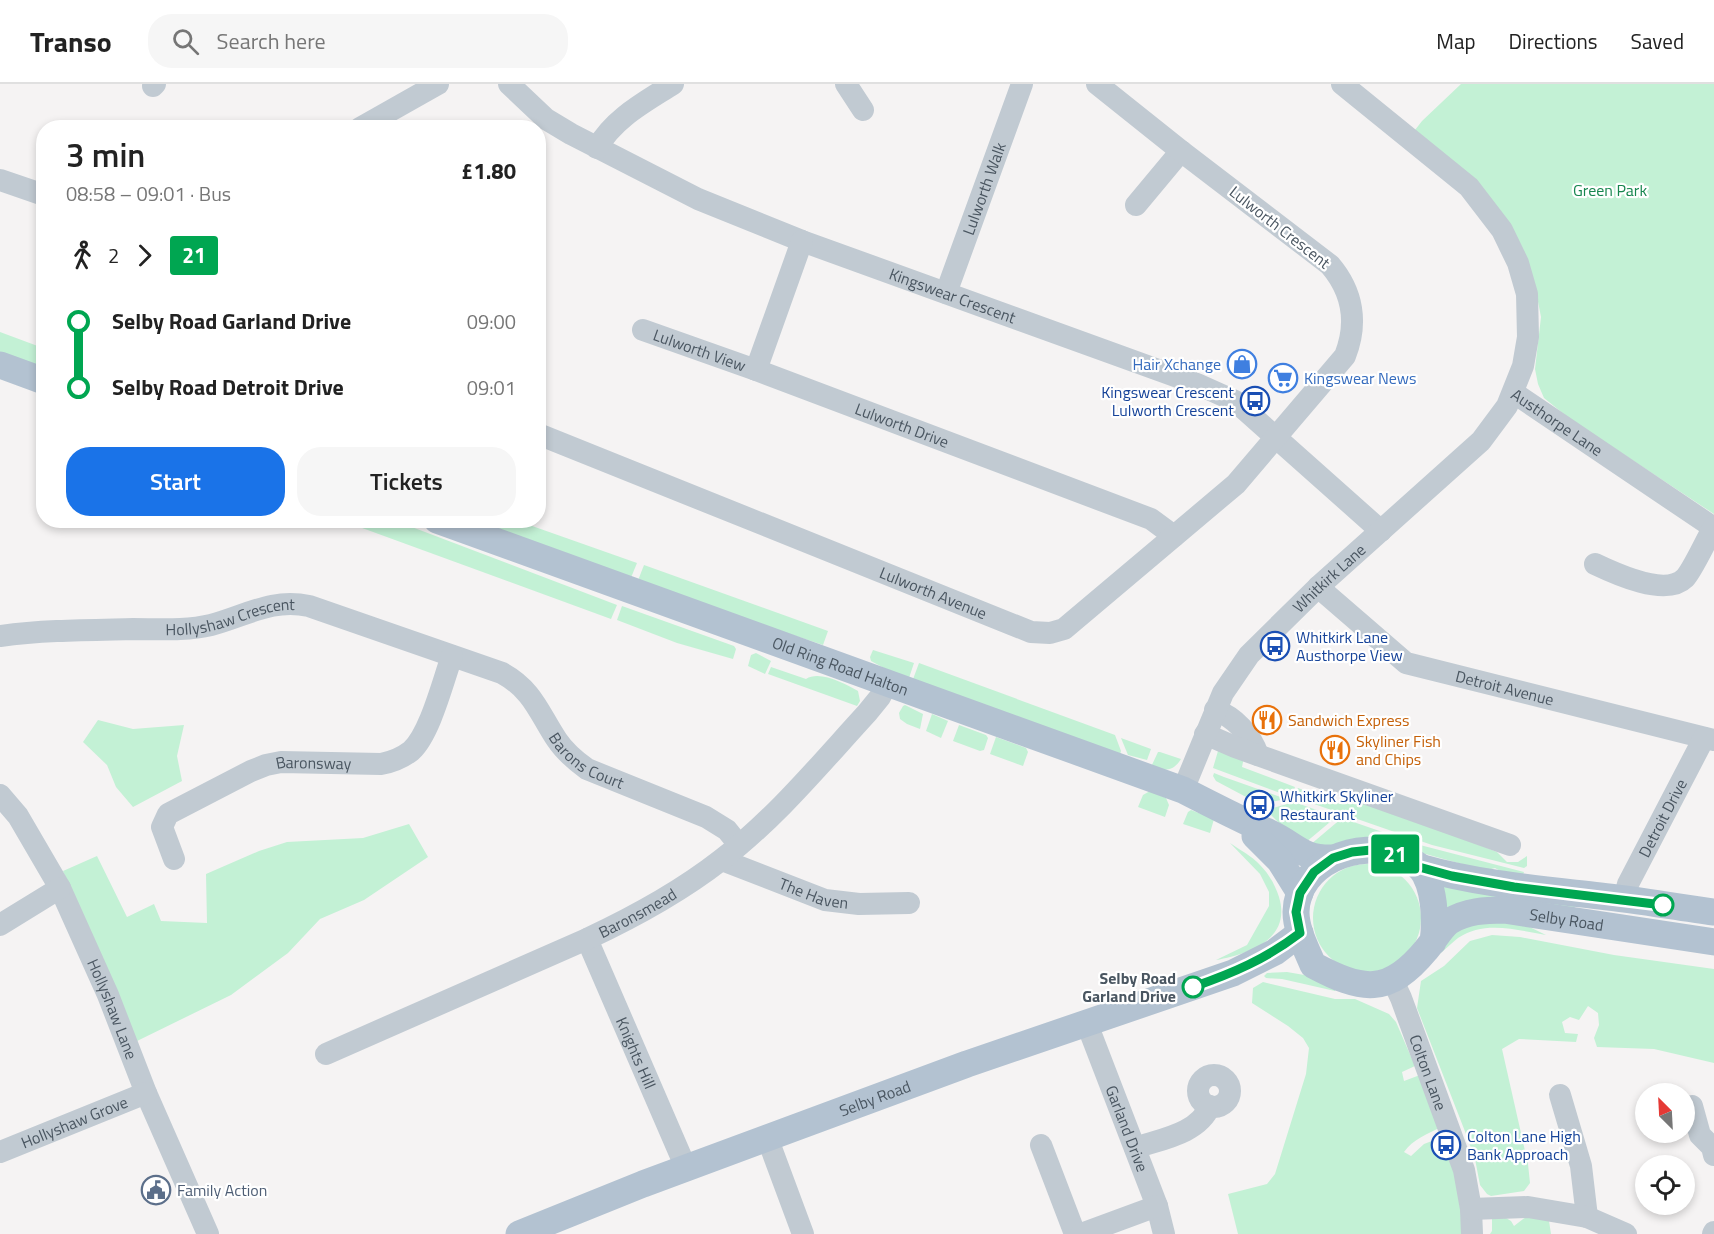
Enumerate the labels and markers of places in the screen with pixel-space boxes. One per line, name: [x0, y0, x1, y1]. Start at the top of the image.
shop icon: Hair Xchange: [1226, 348, 1258, 380]
place label: Hair Xchange: [1133, 352, 1221, 376]
supermarket icon: Kingswear News: [1267, 362, 1299, 394]
place label: Kingswear News: [1304, 366, 1416, 390]
place label: Kingswear Crescent Lulworth Crescent: [1101, 380, 1234, 422]
bus stop icon: Kingswear Crescent Lulworth Crescent: [1239, 385, 1271, 417]
place label: Whitkirk Lane Austhorpe View: [1296, 625, 1403, 667]
bus stop icon: Whitkirk Lane Austhorpe View: [1259, 630, 1291, 662]
restaurant icon: Sandwich Express: [1251, 704, 1283, 736]
place label: Sandwich Express: [1288, 708, 1409, 732]
place label: Skyliner Fish and Chips: [1356, 729, 1441, 771]
restaurant icon: Skyliner Fish and Chips: [1319, 734, 1351, 766]
place label: Whitkirk Skyliner Restaurant: [1280, 784, 1394, 826]
bus stop icon: Whitkirk Skyliner Restaurant: [1243, 789, 1275, 821]
unlabelled marker: [1652, 894, 1674, 916]
place label: Selby Road Garland Drive: [1082, 966, 1176, 1008]
marker: Selby Road Garland Drive: [1182, 976, 1204, 998]
place label: Colton Lane High Bank Approach: [1467, 1124, 1581, 1166]
bus stop icon: Colton Lane High Bank Approach: [1430, 1129, 1462, 1161]
public building icon: Family Action: [140, 1174, 172, 1206]
place label: Family Action: [177, 1178, 267, 1202]

